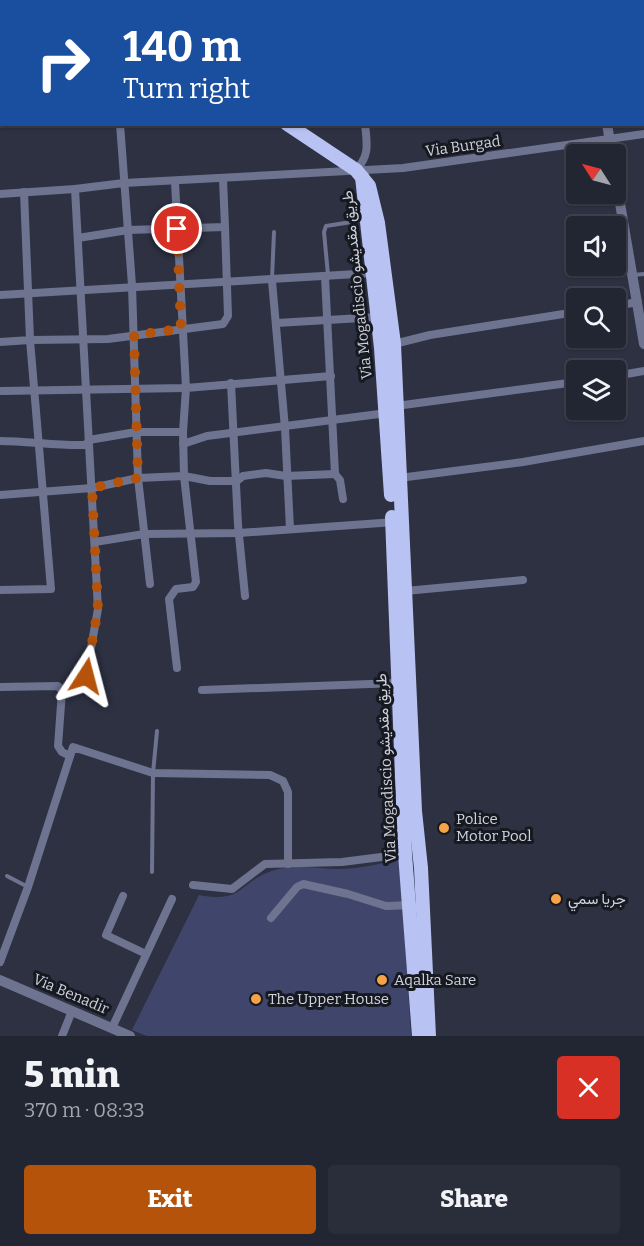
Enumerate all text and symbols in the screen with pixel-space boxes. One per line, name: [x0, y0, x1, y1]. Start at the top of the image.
text: 140 m: [123, 22, 241, 72]
icon: right: [24, 24, 102, 102]
text: Turn right: [123, 73, 250, 105]
street label: Via Burgad: [424, 132, 502, 160]
north arrow: [566, 144, 626, 204]
map controls: [566, 144, 626, 420]
street label: Via Mogadiscio طريق مقديشو: [338, 189, 377, 380]
pin: [151, 203, 202, 254]
icon: arrive: [160, 212, 193, 245]
button: sound: [566, 216, 626, 276]
button: search: [566, 288, 626, 348]
button: layers: [566, 360, 626, 420]
position arrow: [54, 644, 118, 708]
street label: Via Mogadiscio طريق مقديشو: [372, 673, 401, 863]
place label: Police Motor Pool: [456, 810, 532, 845]
marker: Police Motor Pool: [437, 821, 451, 835]
place label: جريا سمي: [568, 890, 626, 912]
marker: جريا سمي: [549, 892, 563, 906]
street label: Via Benadir: [30, 970, 112, 1018]
place label: Aqalka Sare: [394, 971, 476, 989]
marker: Aqalka Sare: [375, 973, 389, 987]
place label: The Upper House: [268, 990, 389, 1008]
marker: The Upper House: [249, 992, 263, 1006]
text: 5 min: [24, 1053, 120, 1097]
button: close: [557, 1056, 620, 1119]
text: 370 m · 08:33: [24, 1098, 145, 1122]
button: Exit: [24, 1165, 316, 1234]
button: Share: [328, 1165, 620, 1234]

